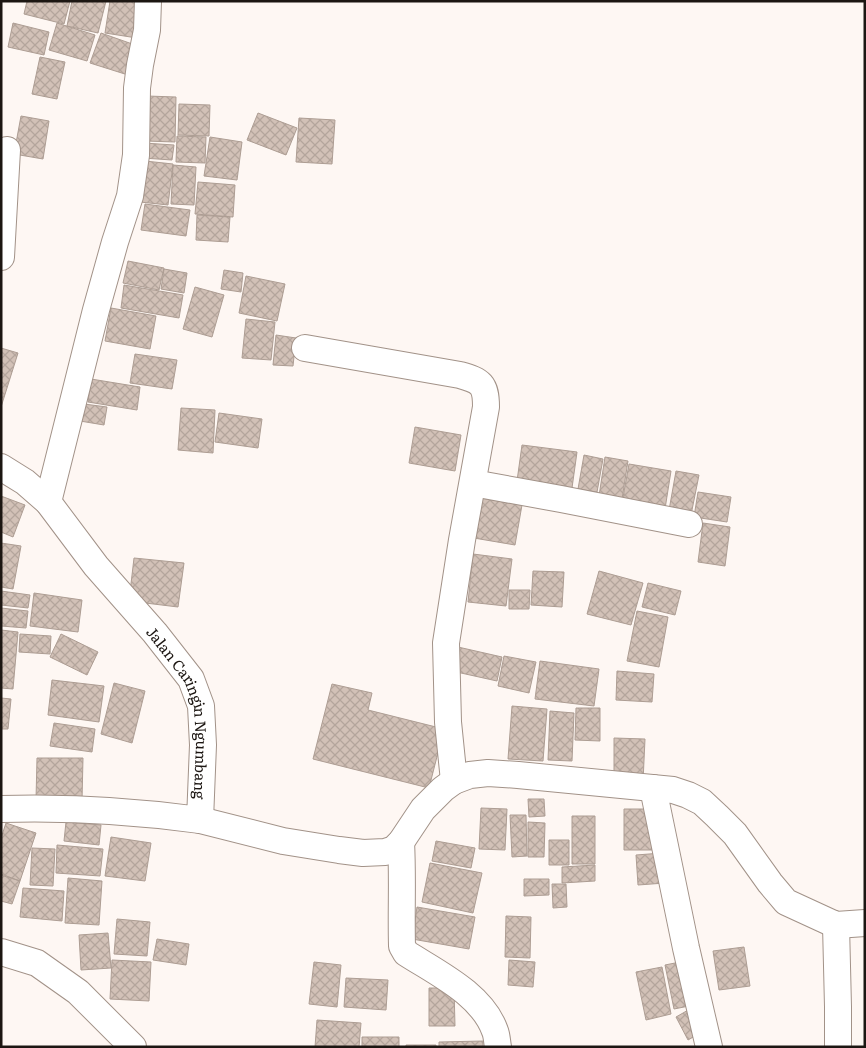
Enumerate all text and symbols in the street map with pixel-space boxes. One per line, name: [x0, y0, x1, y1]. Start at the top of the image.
street label: Jalan Caringin Ngumbang: [142, 620, 215, 801]

